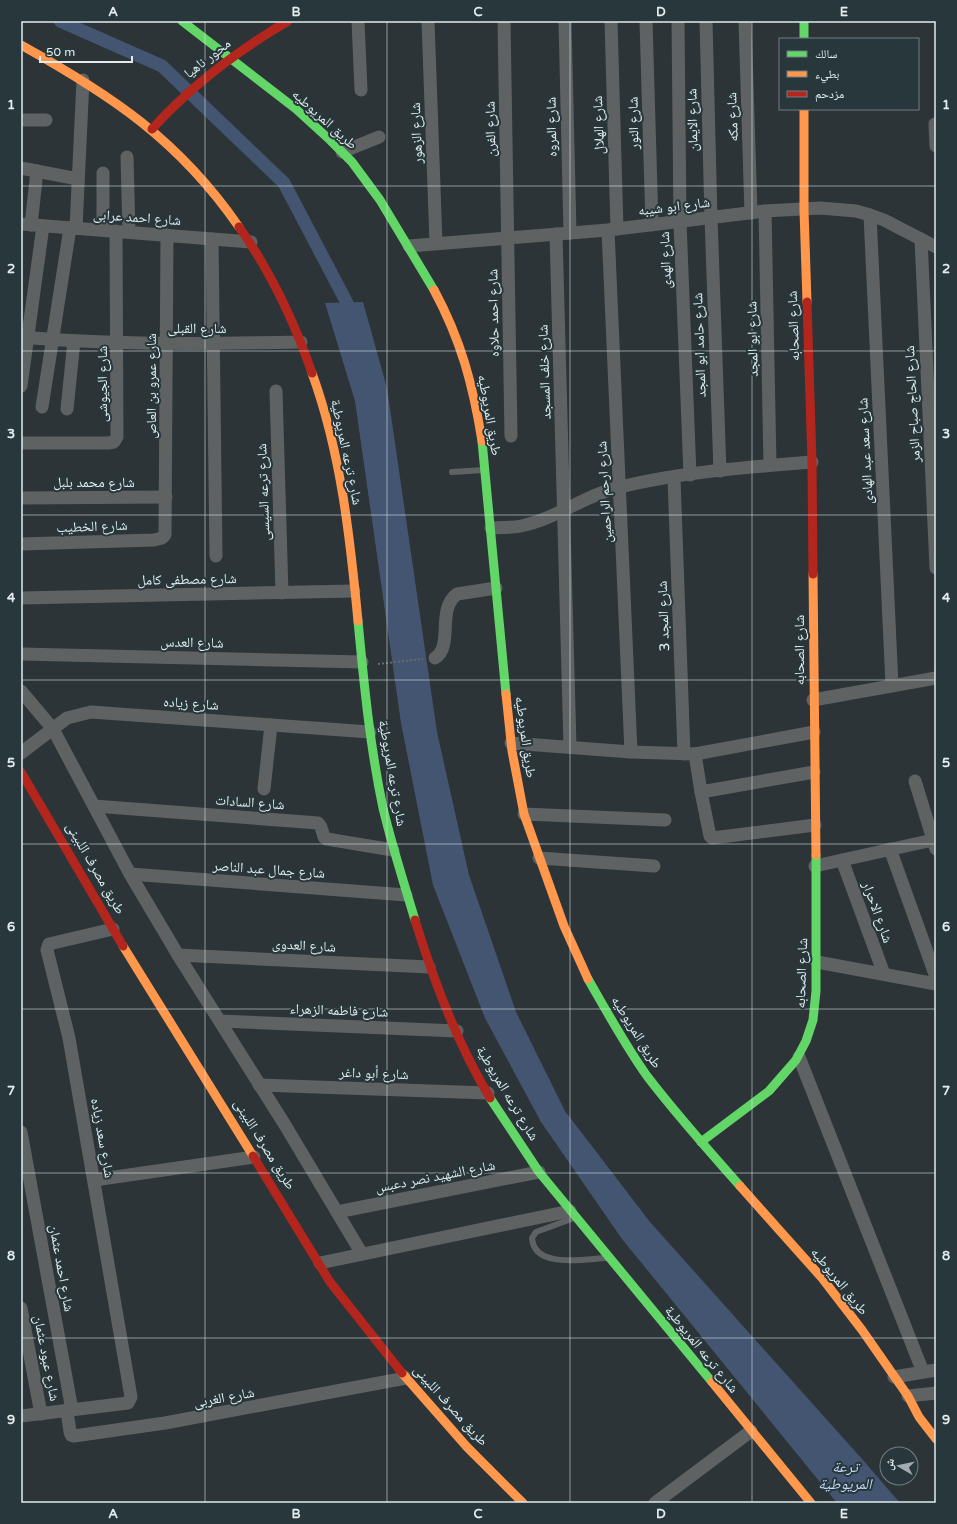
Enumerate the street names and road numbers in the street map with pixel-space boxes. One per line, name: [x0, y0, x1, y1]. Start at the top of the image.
street label: محور ناهيا: [181, 35, 234, 82]
street label: طريق المريوطيه: [288, 86, 361, 154]
street label: شارع الايمان: [683, 88, 703, 152]
street label: شارع مكه: [723, 92, 743, 142]
street label: شارع الهلال: [589, 95, 609, 155]
street label: شارع المروه: [542, 97, 562, 157]
street label: شارع النور: [625, 97, 643, 150]
street label: شارع الفرن: [482, 101, 500, 157]
street label: شارع الزهور: [407, 102, 427, 165]
street label: شارع ابو شيبه: [637, 194, 711, 220]
street label: شارع احمد عرابى: [92, 206, 181, 230]
street label: شارع الهدى: [656, 231, 676, 289]
street label: شارع احمد حلاوه: [484, 269, 504, 357]
street label: شارع الصحابه: [784, 290, 804, 362]
street label: شارع حامد ابو المجد: [689, 292, 711, 398]
street label: شارع ابو المجد: [743, 301, 763, 377]
street label: شارع القبلى: [167, 320, 227, 338]
street label: شارع خلف المسجد: [534, 324, 556, 420]
street label: شارع عمرو بن العاص: [143, 333, 161, 439]
street label: شارع الحاج صباح الزمر: [901, 345, 925, 464]
street label: شارع الجيوشى: [94, 346, 112, 422]
street label: طريق المريوطيه: [473, 373, 505, 457]
street label: شارع سعد عبد الهادى: [854, 397, 878, 505]
street label: شارع ترعه المريوطية: [326, 398, 366, 507]
street label: شارع ارحم الراحمين: [593, 440, 617, 543]
street label: شارع ترعه السيسى: [253, 443, 275, 541]
street label: شارع محمد بلبل: [53, 474, 135, 492]
street label: شارع الخطيب: [56, 517, 128, 537]
street label: شارع مصطفى كامل: [137, 570, 237, 590]
street label: شارع المجد 3: [654, 580, 674, 652]
street label: شارع الصحابه: [791, 615, 809, 685]
street label: شارع العدس: [160, 633, 224, 653]
street label: شارع زياده: [163, 693, 219, 715]
street label: طريق المريوطيه: [510, 695, 540, 779]
street label: شارع ترعه المريوطية: [374, 719, 410, 828]
street label: شارع السادات: [215, 792, 285, 814]
street label: طريق مصرف اللبينى: [62, 819, 129, 918]
street label: شارع جمال عبد الناصر: [211, 857, 326, 883]
street label: شارع الاحرار: [857, 878, 896, 946]
street label: شارع العدوى: [271, 935, 336, 957]
street label: شارع الصحابه: [792, 937, 812, 1009]
street label: طريق المريوطيه: [607, 993, 666, 1072]
street label: شارع فاطمه الزهراء: [289, 1000, 389, 1022]
street label: شارع ترعه المريوطية: [472, 1043, 543, 1144]
street label: شارع أبو داغر: [338, 1064, 409, 1084]
street label: طريق مصرف اللبينى: [229, 1096, 299, 1193]
street label: شارع سعد زياده: [86, 1097, 118, 1180]
street label: شارع الشهيد نصر دعبس: [374, 1157, 497, 1197]
street label: شارع احمد عثمان: [44, 1223, 78, 1313]
street label: طريق المريوطيه: [806, 1244, 872, 1319]
street label: شارع ترعه المريوطية: [660, 1302, 742, 1397]
street label: شارع عبود عثمان: [29, 1314, 63, 1403]
street label: طريق مصرف اللبينى: [409, 1361, 492, 1450]
street label: شارع الغربى: [192, 1384, 256, 1412]

